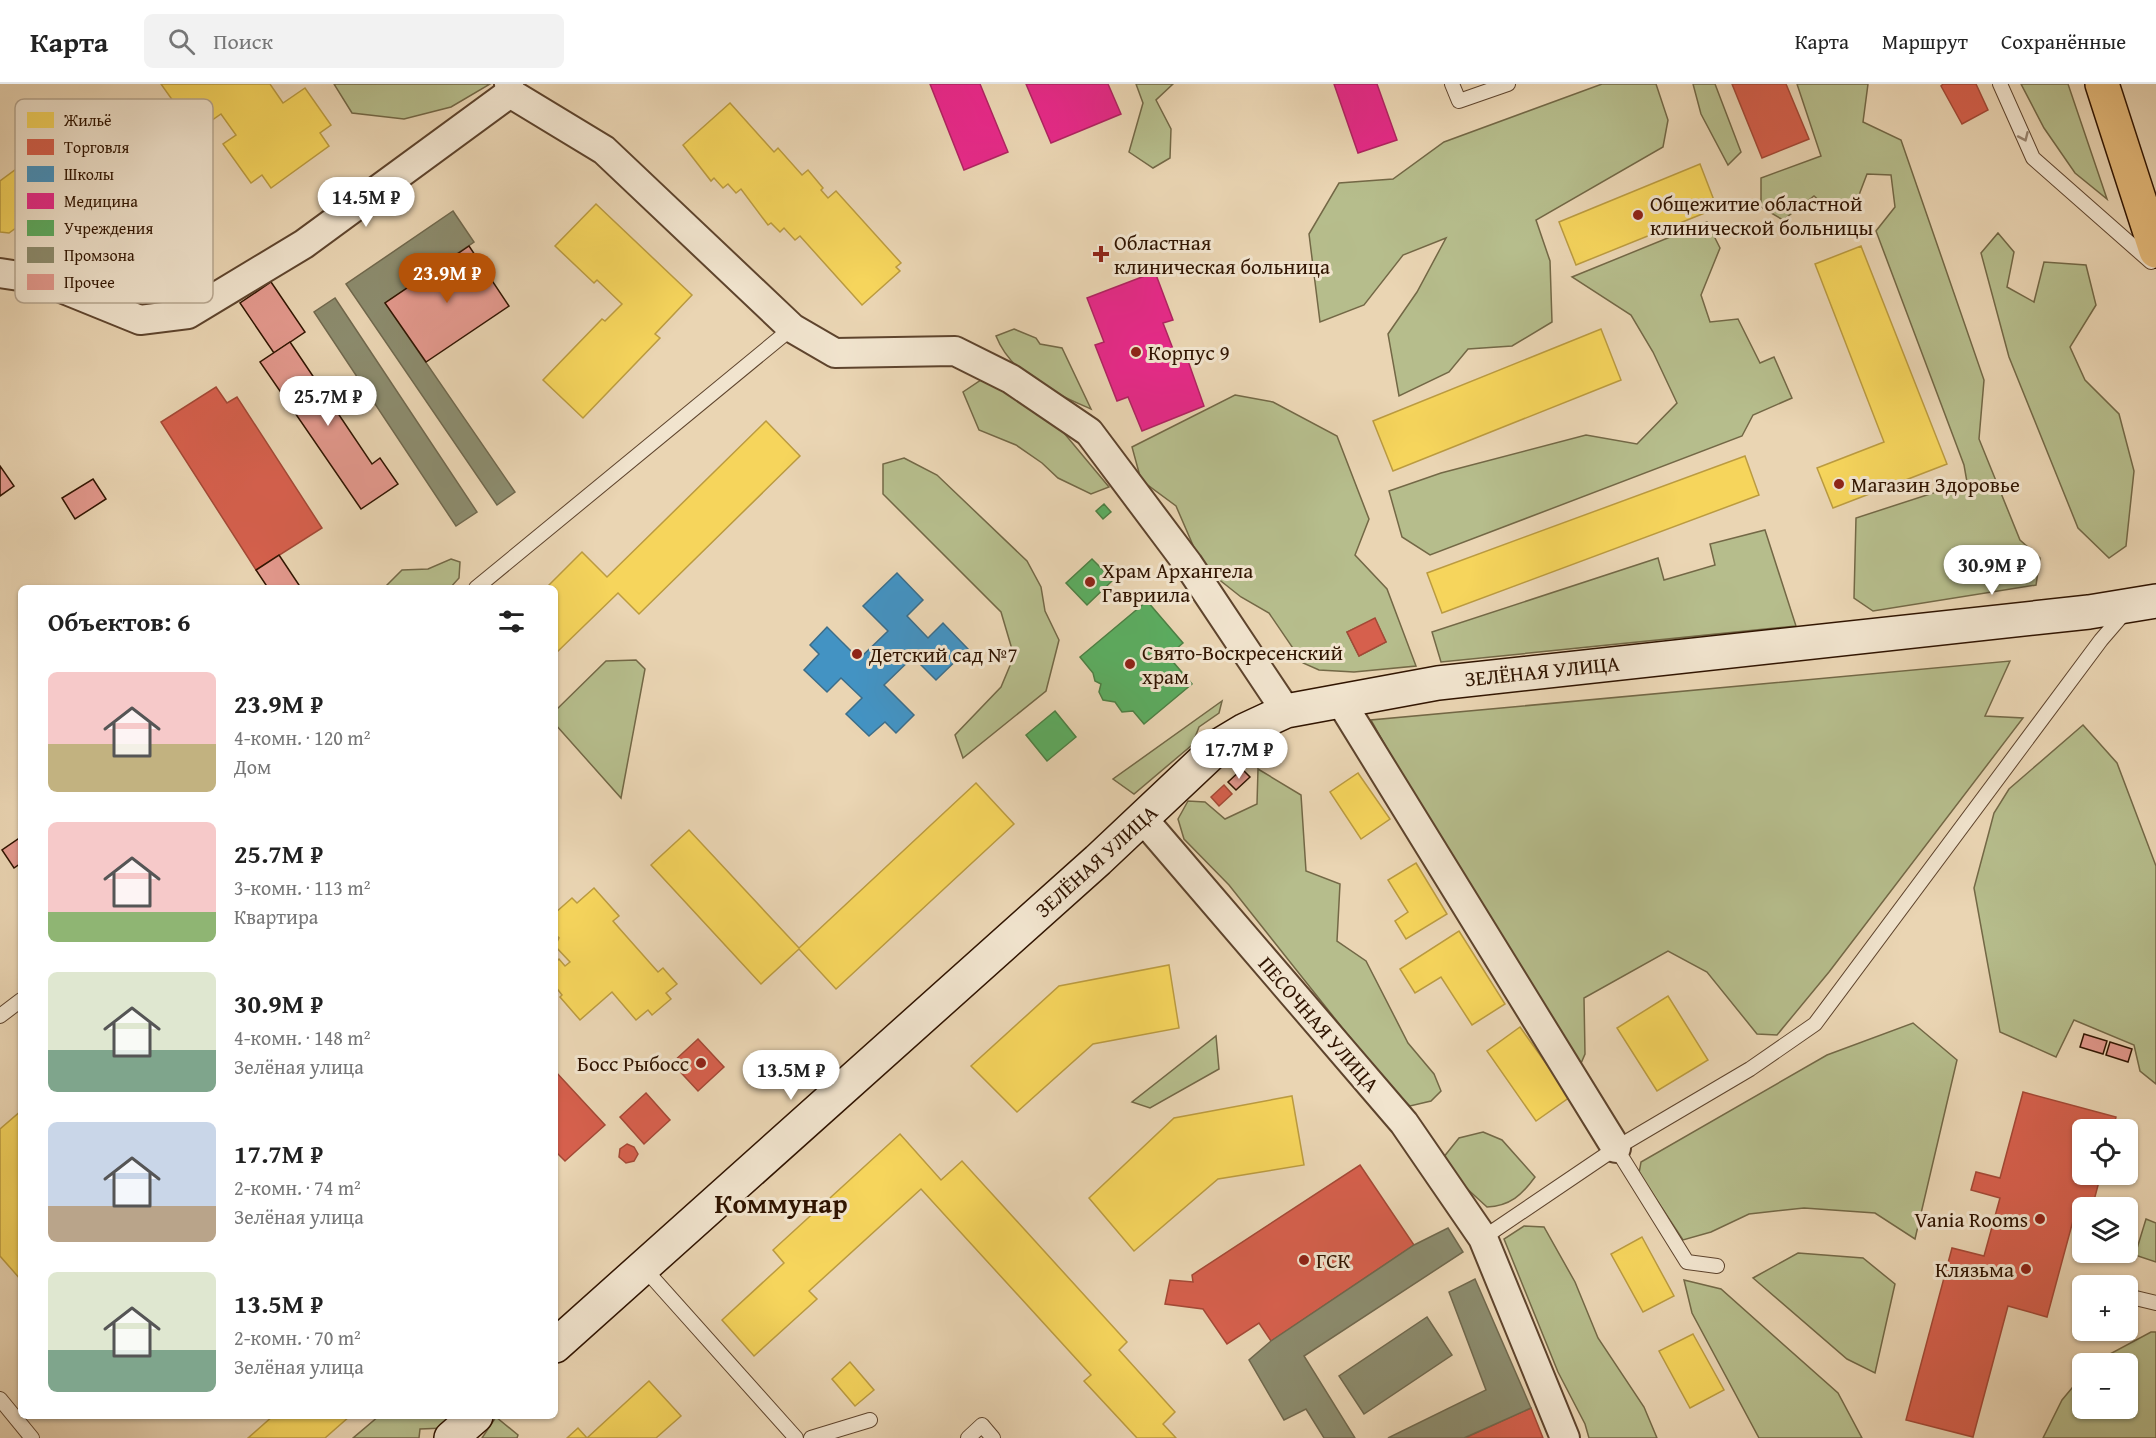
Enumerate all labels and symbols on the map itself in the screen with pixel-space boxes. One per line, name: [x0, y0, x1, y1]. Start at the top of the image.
legend: [15, 99, 213, 303]
text: Жильё: [63, 108, 112, 132]
one-way arrow: [2017, 131, 2029, 142]
text: Торговля: [64, 135, 129, 159]
text: Школы: [64, 162, 114, 186]
pin: 14.5M ₽: [311, 177, 421, 228]
place label: Общежитие областной клинической больницы: [1650, 188, 1873, 243]
text: Медицина: [64, 189, 138, 213]
marker: Общежитие областной клинической больницы: [1631, 208, 1645, 222]
text: Учреждения: [64, 216, 153, 240]
place label: Областная клиническая больница: [1114, 227, 1330, 282]
text: Промзона: [64, 243, 135, 267]
marker: Областная клиническая больница: [1092, 245, 1110, 263]
pin: 23.9M ₽: [392, 253, 502, 304]
text: Прочее: [64, 270, 115, 294]
place label: Корпус 9: [1148, 337, 1230, 368]
marker: Корпус 9: [1129, 345, 1143, 359]
pin: 25.7M ₽: [273, 376, 383, 427]
place label: Магазин Здоровье: [1851, 469, 2020, 500]
marker: Магазин Здоровье: [1832, 477, 1846, 491]
pin: 30.9M ₽: [1937, 545, 2047, 596]
place label: Храм Архангела Гавриила: [1102, 555, 1253, 610]
marker: Храм Архангела Гавриила: [1083, 575, 1097, 589]
place label: Свято-Воскресенский храм: [1142, 637, 1343, 692]
place label: Детский сад №7: [868, 639, 1018, 670]
marker: Детский сад №7: [850, 647, 864, 661]
street label: ЗЕЛЁНАЯ УЛИЦА: [1463, 647, 1621, 695]
marker: Свято-Воскресенский храм: [1123, 657, 1137, 671]
pin: 17.7M ₽: [1184, 729, 1294, 780]
street label: ЗЕЛЁНАЯ УЛИЦА: [1028, 797, 1164, 925]
street label: ПЕСОЧНАЯ УЛИЦА: [1251, 949, 1387, 1099]
place label: Босс Рыбосс: [577, 1048, 689, 1079]
pin: 13.5M ₽: [736, 1050, 846, 1101]
marker: Босс Рыбосс: [694, 1056, 708, 1070]
district label: Коммунар: [714, 1183, 848, 1223]
place label: Vania Rooms: [1914, 1204, 2028, 1235]
marker: Vania Rooms: [2033, 1212, 2047, 1226]
place label: ГСК: [1316, 1245, 1351, 1276]
marker: ГСК: [1297, 1253, 1311, 1267]
place label: Клязьма: [1935, 1254, 2014, 1285]
marker: Клязьма: [2019, 1262, 2033, 1276]

